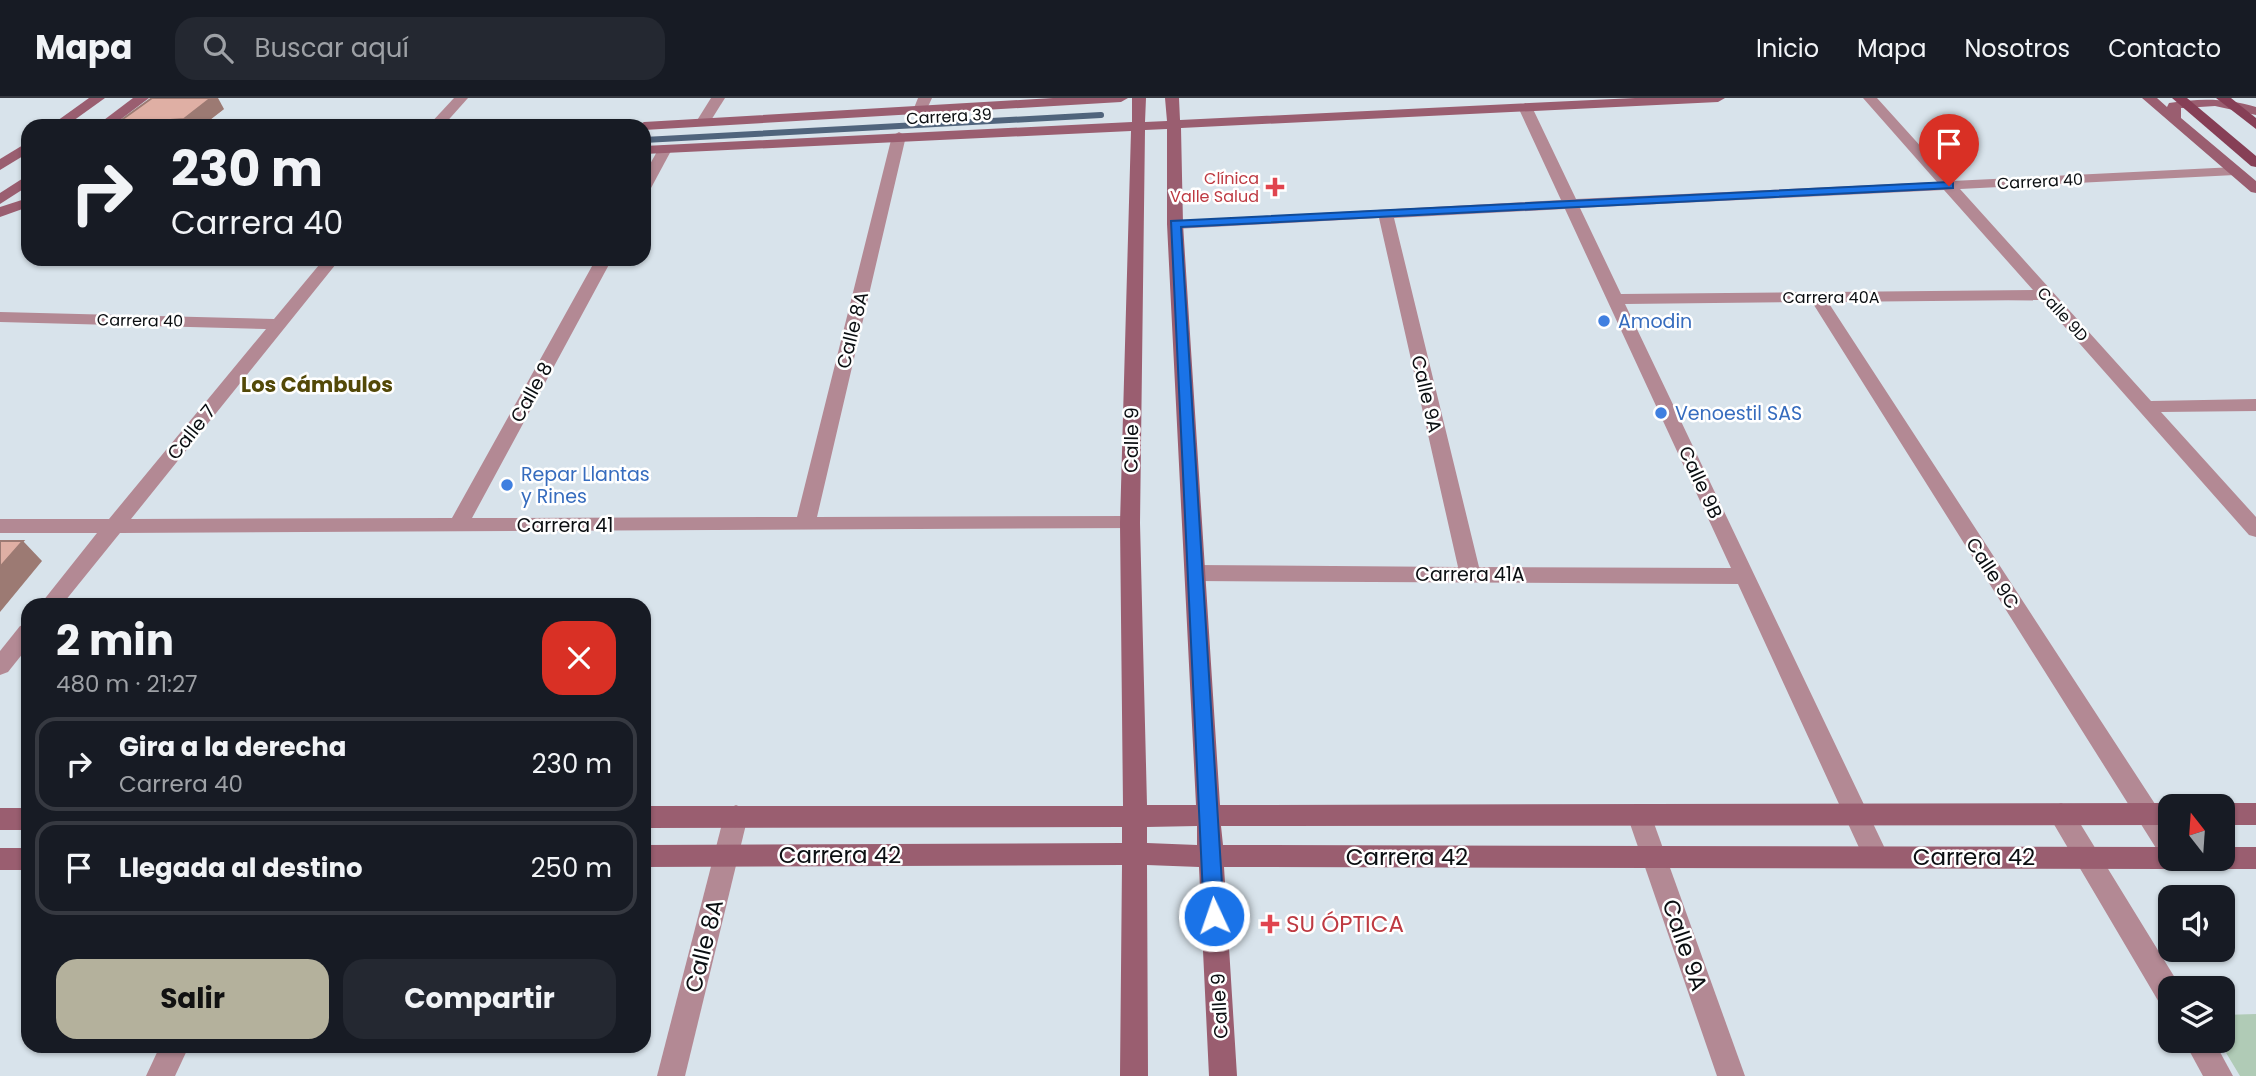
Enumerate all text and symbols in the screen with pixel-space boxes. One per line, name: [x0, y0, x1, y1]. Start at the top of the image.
search box: [175, 17, 665, 80]
text: Mapa: [35, 24, 133, 71]
icon: search: [199, 29, 237, 67]
text: Buscar aquí: [255, 30, 409, 66]
text: Inicio: [1756, 32, 1819, 65]
text: Mapa: [1857, 32, 1926, 65]
text: Nosotros: [1964, 32, 2070, 65]
text: Contacto: [2108, 32, 2221, 65]
street label: Carrera 39: [906, 103, 992, 130]
pin: [1919, 114, 1979, 186]
icon: arrive: [1930, 125, 1968, 163]
text: 230 m: [171, 135, 323, 203]
icon: right: [56, 147, 147, 238]
place label: Clínica Valle Salud: [1170, 167, 1259, 208]
street label: Carrera 40: [1996, 168, 2084, 195]
marker: Clínica Valle Salud: [1265, 177, 1285, 197]
text: Carrera 40: [171, 200, 343, 245]
street label: Calle 9D: [2032, 282, 2093, 347]
street label: Carrera 40A: [1783, 286, 1880, 309]
street label: Calle 8A: [830, 289, 875, 371]
street label: Carrera 40: [97, 308, 183, 333]
place label: Amodin: [1618, 308, 1692, 335]
marker: Amodin: [1596, 313, 1612, 329]
street label: Calle 9A: [1405, 353, 1449, 436]
street label: Calle 8: [504, 357, 559, 428]
district label: Los Cámbulos: [241, 370, 393, 399]
street label: Calle 7: [161, 399, 222, 466]
place label: Venoestil SAS: [1675, 400, 1802, 427]
marker: Venoestil SAS: [1653, 405, 1669, 421]
street label: Calle 9: [1117, 407, 1146, 473]
street label: Calle 9B: [1672, 441, 1729, 523]
place label: Repar Llantas y Rines: [521, 461, 650, 510]
marker: Repar Llantas y Rines: [499, 477, 515, 493]
street label: Carrera 41: [517, 512, 613, 539]
street label: Calle 9C: [1959, 532, 2026, 614]
street label: Carrera 41A: [1415, 561, 1525, 588]
text: 2 min: [56, 611, 174, 670]
button: close: [542, 621, 616, 695]
text: 480 m · 21:27: [56, 668, 198, 700]
text: Gira a la derecha: [119, 729, 347, 765]
icon: right: [60, 745, 98, 783]
text: 230 m: [532, 746, 612, 782]
text: Carrera 40: [119, 768, 243, 800]
north arrow: [2158, 794, 2235, 872]
map controls: [2158, 794, 2235, 1053]
street label: Carrera 42: [779, 839, 901, 871]
street label: Carrera 42: [1346, 841, 1468, 873]
street label: Carrera 42: [1913, 841, 2035, 873]
icon: arrive: [60, 849, 98, 887]
text: Llegada al destino: [119, 850, 363, 886]
text: 250 m: [531, 850, 612, 886]
position arrow: [1177, 879, 1251, 953]
button: sound: [2158, 885, 2235, 962]
street label: Calle 9A: [1654, 895, 1716, 995]
street label: Calle 8A: [677, 896, 731, 996]
place label: SU ÓPTICA: [1286, 908, 1404, 940]
marker: SU ÓPTICA: [1260, 914, 1280, 934]
button: Salir: [56, 959, 329, 1039]
button: Compartir: [343, 959, 616, 1039]
street label: Calle 9: [1204, 972, 1235, 1039]
button: layers: [2158, 976, 2235, 1053]

